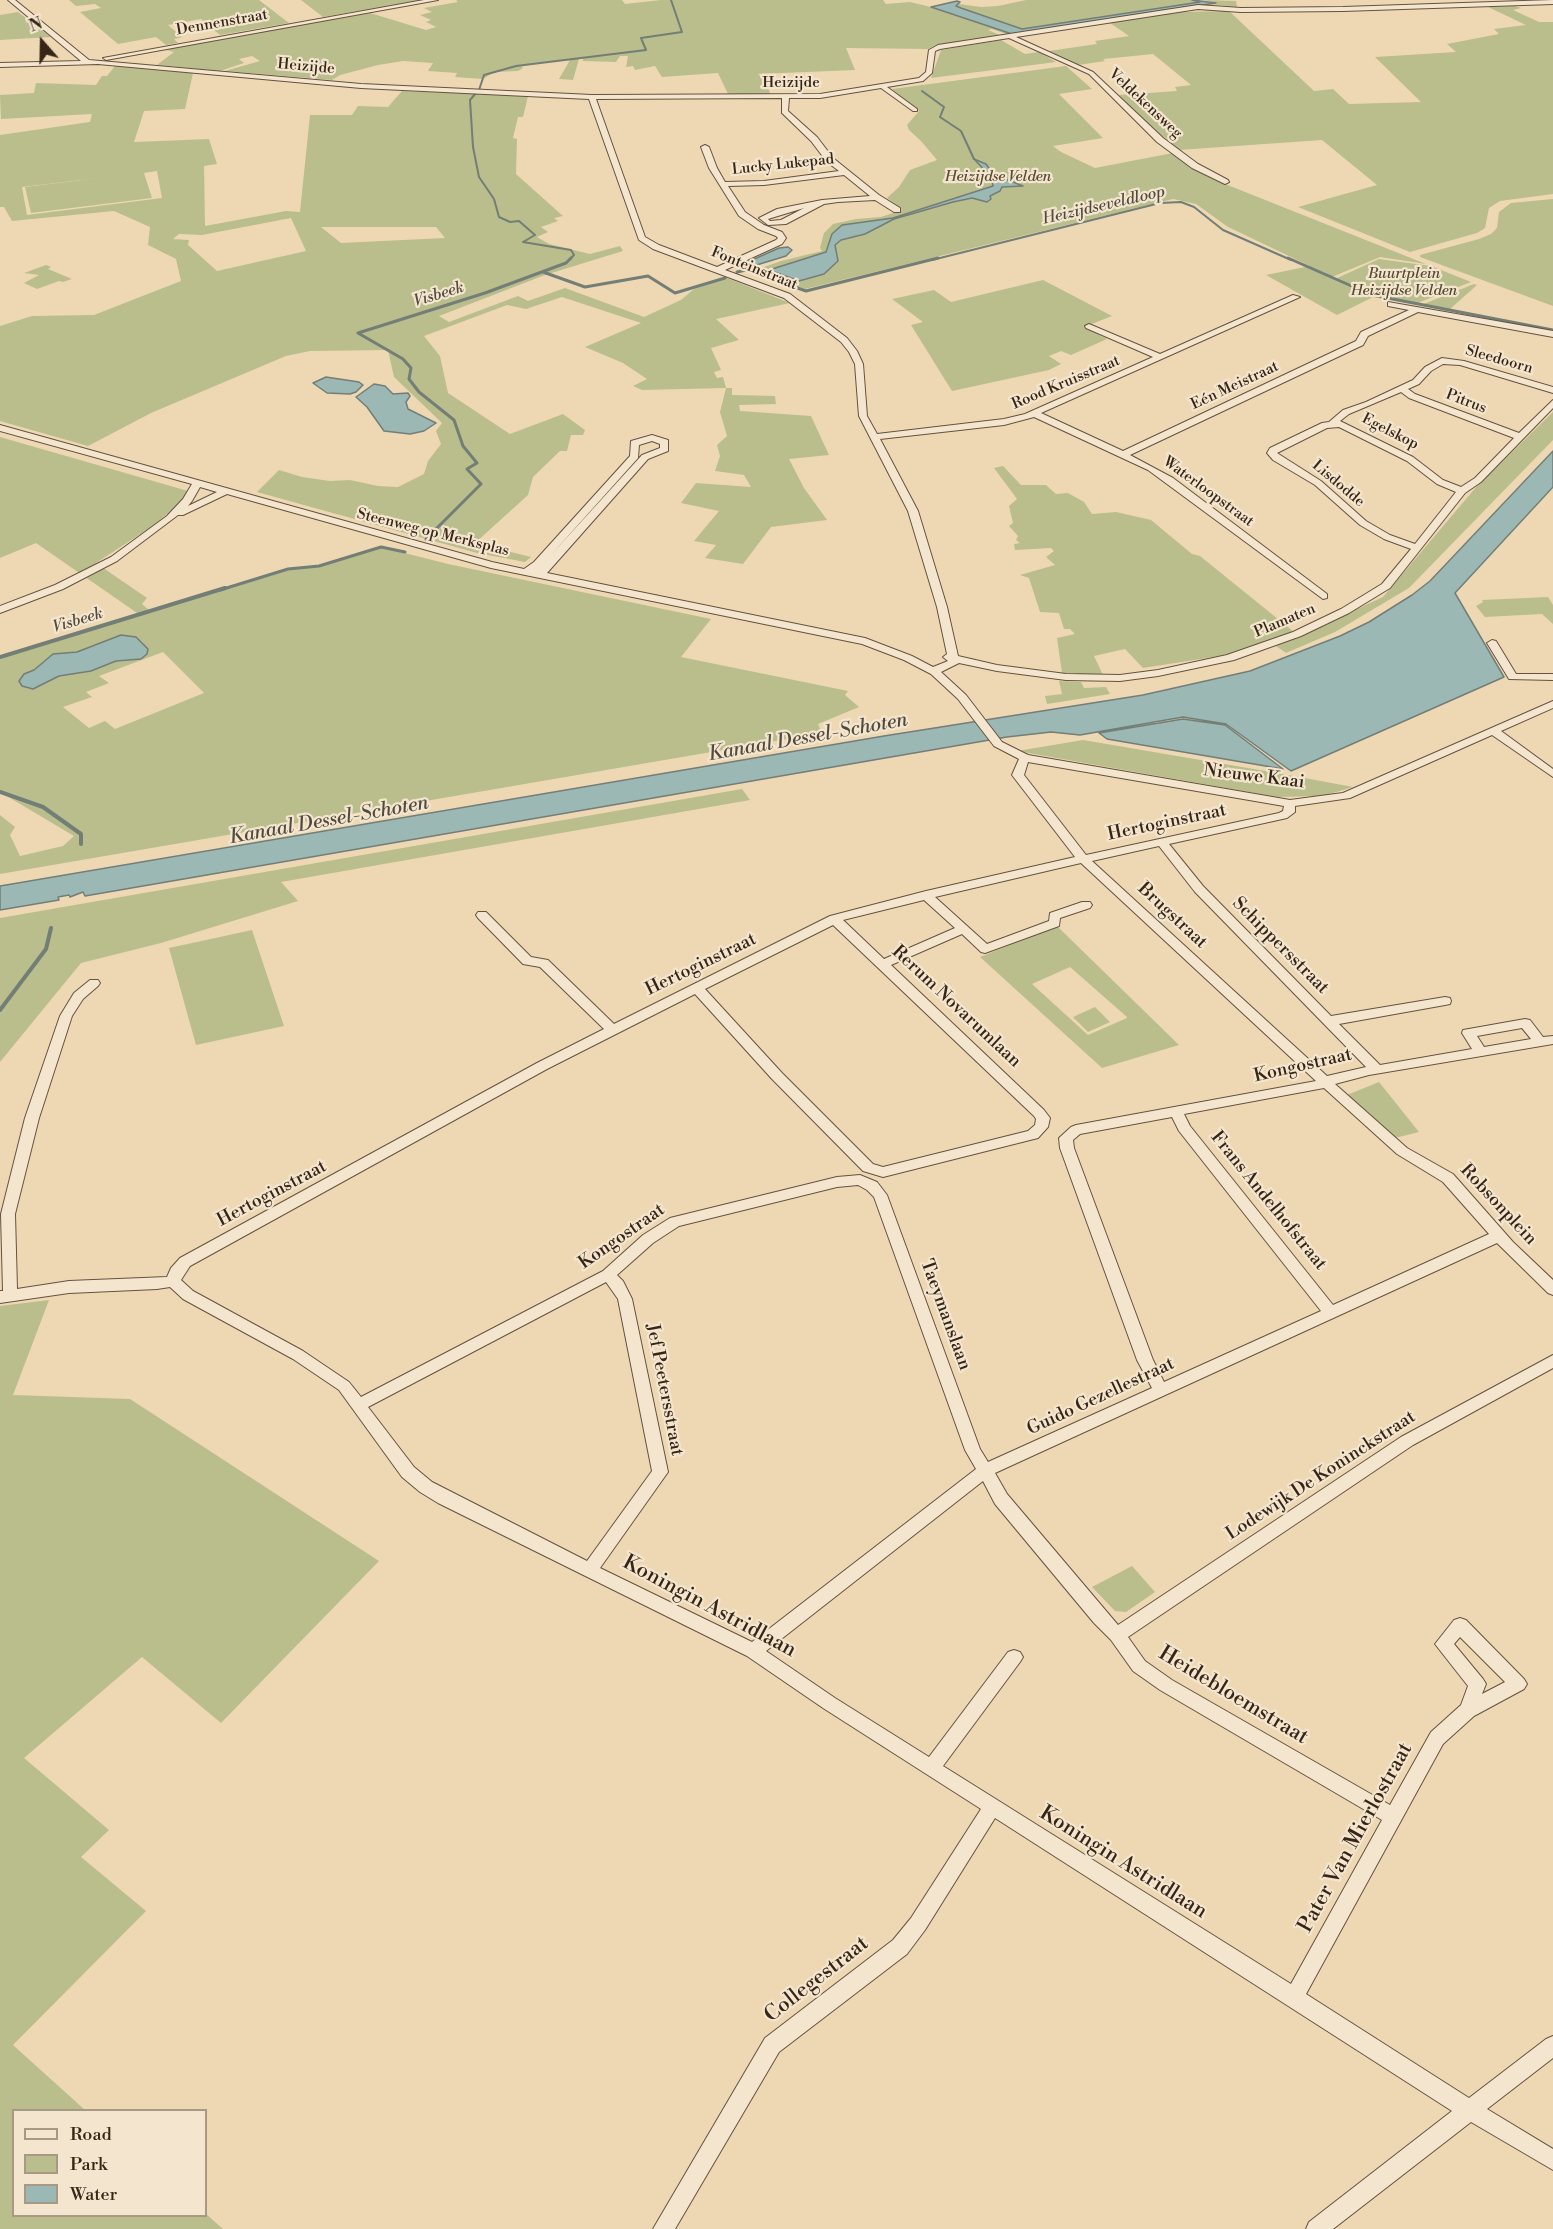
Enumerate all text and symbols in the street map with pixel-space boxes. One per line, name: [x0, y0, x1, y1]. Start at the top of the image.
street label: Dennenstraat: [175, 6, 269, 40]
north arrow: [12, 12, 72, 72]
text: N: [26, 14, 45, 37]
street label: Heizijde: [277, 56, 335, 78]
street label: Veldekensweg: [1104, 65, 1186, 143]
street label: Heizijde: [762, 74, 820, 92]
street label: Lucky Lukepad: [731, 151, 835, 179]
park label: Heizijdse Velden: [945, 168, 1051, 186]
water label: Heizijdseveldloop: [1041, 183, 1167, 229]
street label: Fonteinstraat: [708, 243, 800, 295]
park label: Buurtplein Heizijdse Velden: [1351, 265, 1457, 300]
water label: Visbeek: [412, 278, 466, 312]
street label: Sleedoorn: [1463, 342, 1535, 378]
street label: Rood Kruisstraat: [1009, 352, 1123, 414]
street label: Eén Meistraat: [1188, 358, 1282, 414]
street label: Pitrus: [1443, 386, 1489, 418]
street label: Egelskop: [1359, 410, 1421, 454]
street label: Waterloopstraat: [1159, 453, 1257, 531]
street label: Lisdodde: [1308, 457, 1368, 511]
street label: Steenweg op Merksplas: [355, 505, 511, 561]
street label: Plamaten: [1252, 600, 1318, 642]
water label: Visbeek: [51, 604, 105, 638]
water label: Kanaal Dessel-Schoten: [706, 709, 910, 767]
street label: Nieuwe Kaai: [1202, 760, 1306, 794]
water label: Kanaal Dessel-Schoten: [227, 792, 431, 850]
street label: Hertoginstraat: [1106, 800, 1228, 846]
street label: Brugstraat: [1133, 878, 1211, 954]
street label: Schippersstraat: [1227, 893, 1333, 999]
street label: Hertoginstraat: [642, 929, 760, 1001]
street label: Rerum Novarumlaan: [887, 942, 1025, 1072]
street label: Kongostraat: [1252, 1044, 1354, 1088]
street label: Frans Andelhofstraat: [1205, 1127, 1331, 1275]
street label: Hertoginstraat: [214, 1156, 330, 1232]
street label: Robsonplein: [1455, 1160, 1541, 1250]
street label: Kongostraat: [575, 1199, 669, 1275]
street label: Taeymanslaan: [915, 1257, 975, 1373]
street label: Jef Peetersstraat: [641, 1322, 687, 1458]
street label: Guido Gezellestraat: [1024, 1353, 1178, 1441]
street label: Lodewijk De Koninckstraat: [1222, 1407, 1420, 1545]
street label: Koningin Astridlaan: [618, 1551, 800, 1663]
street label: Heidebloemstraat: [1154, 1641, 1312, 1751]
street label: Pater Van Mierlostraat: [1293, 1739, 1419, 1937]
street label: Koningin Astridlaan: [1034, 1801, 1212, 1925]
street label: Collegestraat: [760, 1932, 874, 2028]
legend: [12, 2109, 207, 2217]
text: Road: [70, 2123, 112, 2146]
text: Park: [70, 2153, 107, 2176]
text: Water: [70, 2183, 117, 2206]

